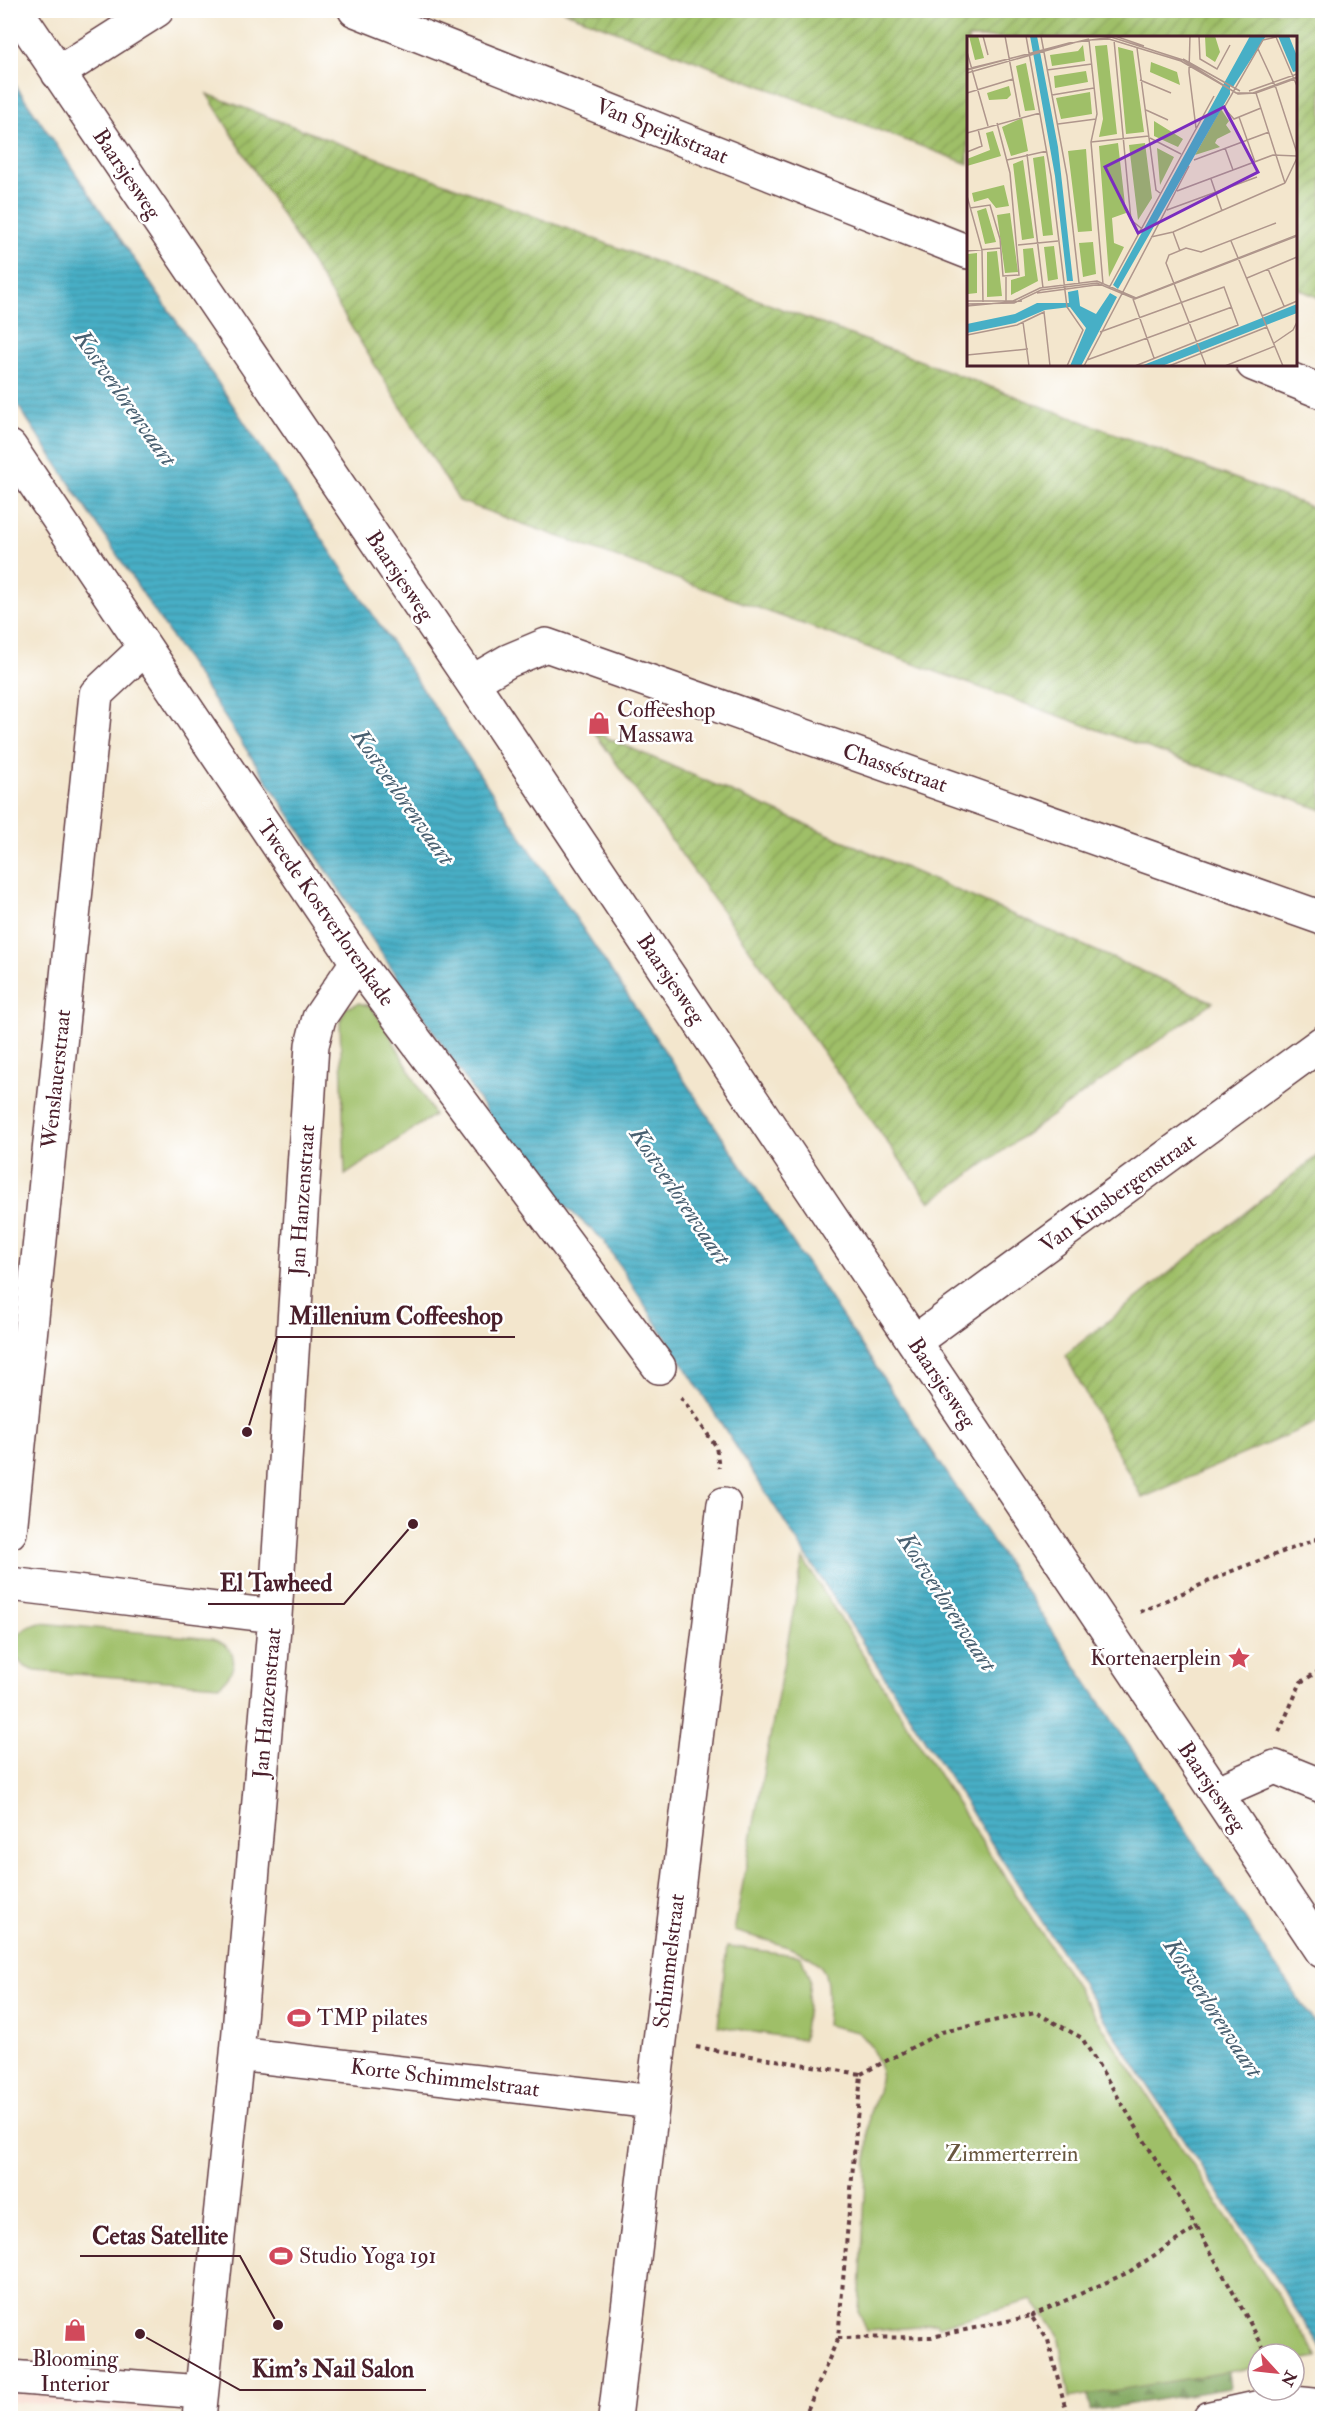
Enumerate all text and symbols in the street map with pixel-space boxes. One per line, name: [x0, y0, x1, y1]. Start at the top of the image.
inset map: [967, 36, 1297, 366]
street label: Van Speijkstraat: [591, 92, 732, 171]
street label: Baarsjesweg: [86, 123, 168, 226]
water label: Kostverlorenvaart: [66, 323, 184, 473]
street label: Baarsjesweg: [359, 525, 441, 628]
place label: Coffeeshop Massawa: [617, 696, 715, 749]
shop icon: Coffeeshop Massawa: [586, 710, 612, 736]
water label: Kostverlorenvaart: [344, 722, 462, 872]
street label: Chasséstraat: [839, 737, 951, 799]
street label: Tweede Kostverlorenkade: [251, 814, 401, 1012]
street label: Baarsjesweg: [630, 928, 712, 1031]
street label: Wenslauerstraat: [35, 1008, 77, 1151]
water label: Kostverlorenvaart: [622, 1120, 738, 1272]
street label: Jan Hanzenstraat: [283, 1124, 321, 1277]
street label: Van Kinsbergenstraat: [1034, 1127, 1202, 1259]
callout: Millenium Coffeeshop: [277, 1295, 515, 1337]
text: Millenium Coffeeshop: [288, 1301, 503, 1332]
street label: Baarsjesweg: [901, 1332, 983, 1435]
water label: Kostverlorenvaart: [890, 1526, 1004, 1679]
callout: El Tawheed: [208, 1562, 344, 1604]
text: El Tawheed: [220, 1568, 332, 1599]
street label: Jan Hanzenstraat: [246, 1626, 288, 1781]
place label: Kortenaerplein: [1090, 1644, 1221, 1673]
place icon: Kortenaerplein: [1226, 1645, 1252, 1671]
street label: Baarsjesweg: [1171, 1736, 1253, 1839]
street label: Schimmelstraat: [647, 1892, 691, 2030]
water label: Kostverlorenvaart: [1156, 1932, 1270, 2085]
place label: TMP pilates: [317, 2004, 428, 2033]
sports icon: TMP pilates: [286, 2005, 312, 2031]
street label: Korte Schimmelstraat: [349, 2053, 541, 2103]
park label: Zimmerterrein: [946, 2140, 1078, 2168]
callout: Cetas Satellite: [80, 2214, 240, 2256]
text: Cetas Satellite: [92, 2221, 228, 2252]
place label: Studio Yoga 191: [299, 2242, 436, 2270]
sports icon: Studio Yoga 191: [268, 2243, 294, 2269]
shop icon: Blooming Interior: [62, 2317, 88, 2343]
north arrow: [1246, 2342, 1306, 2402]
place label: Blooming Interior: [32, 2345, 119, 2398]
callout: Kim's Nail Salon: [240, 2348, 426, 2390]
text: Kim's Nail Salon: [252, 2354, 415, 2385]
text: N: [1276, 2367, 1301, 2390]

